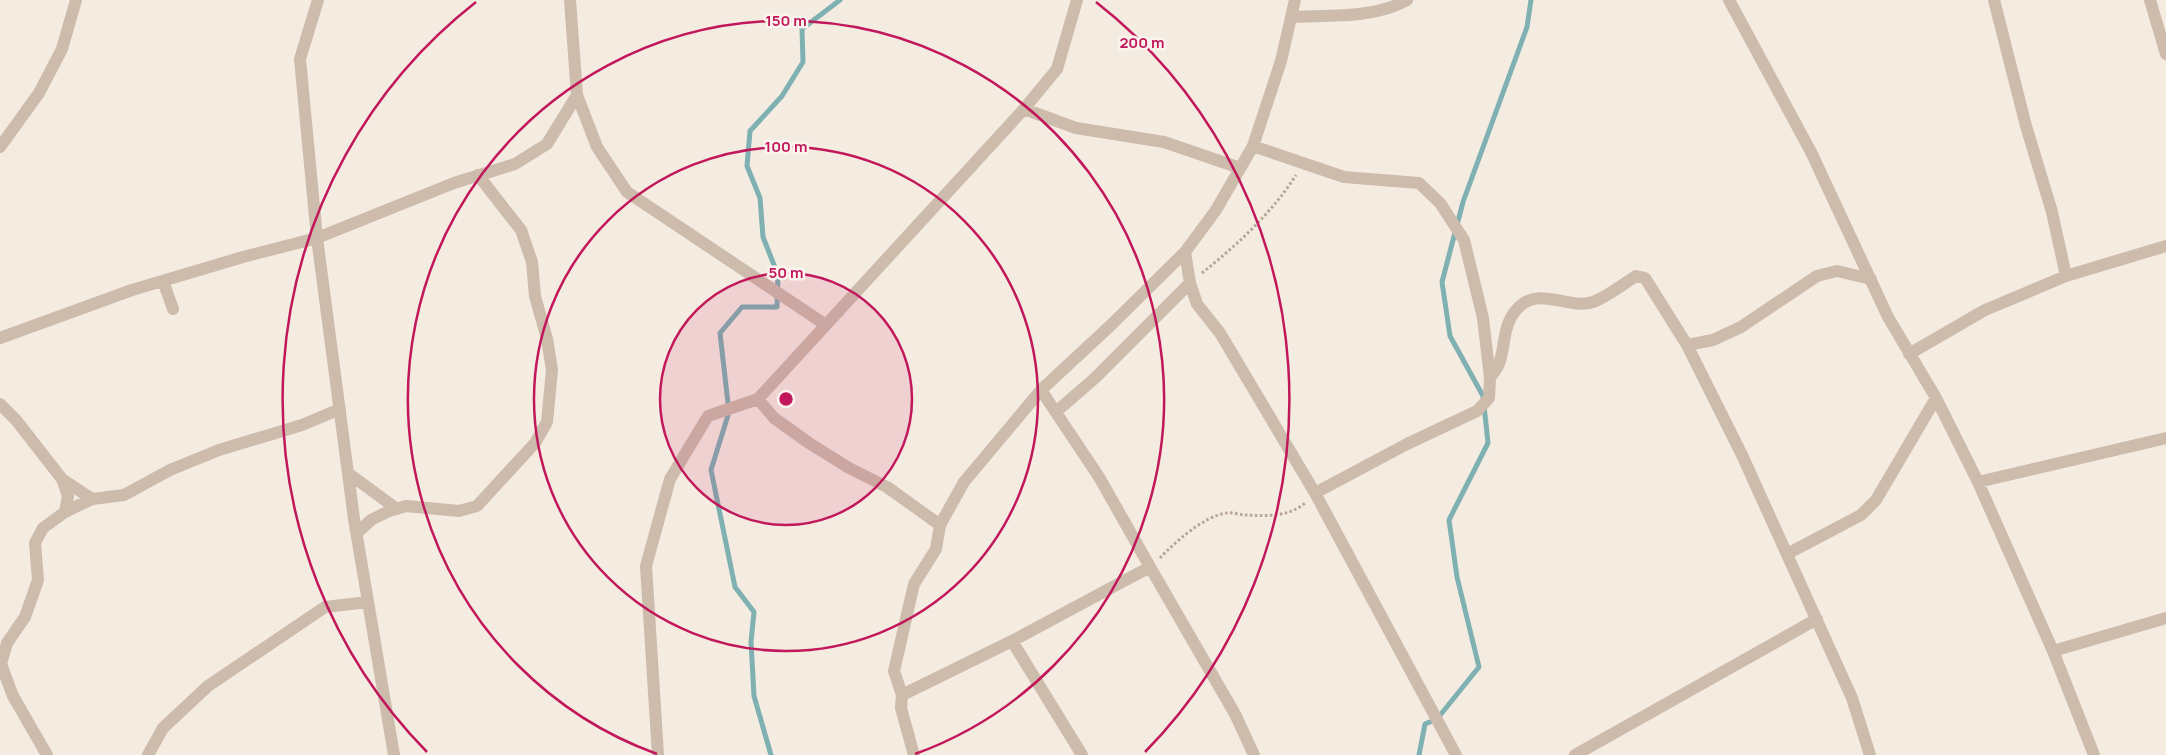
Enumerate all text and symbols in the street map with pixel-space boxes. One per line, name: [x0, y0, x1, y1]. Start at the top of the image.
text: 150 m: [765, 10, 807, 31]
text: 200 m: [1119, 32, 1165, 53]
text: 100 m: [765, 136, 807, 157]
text: 50 m: [768, 262, 804, 283]
centre of rings: [777, 390, 795, 408]

